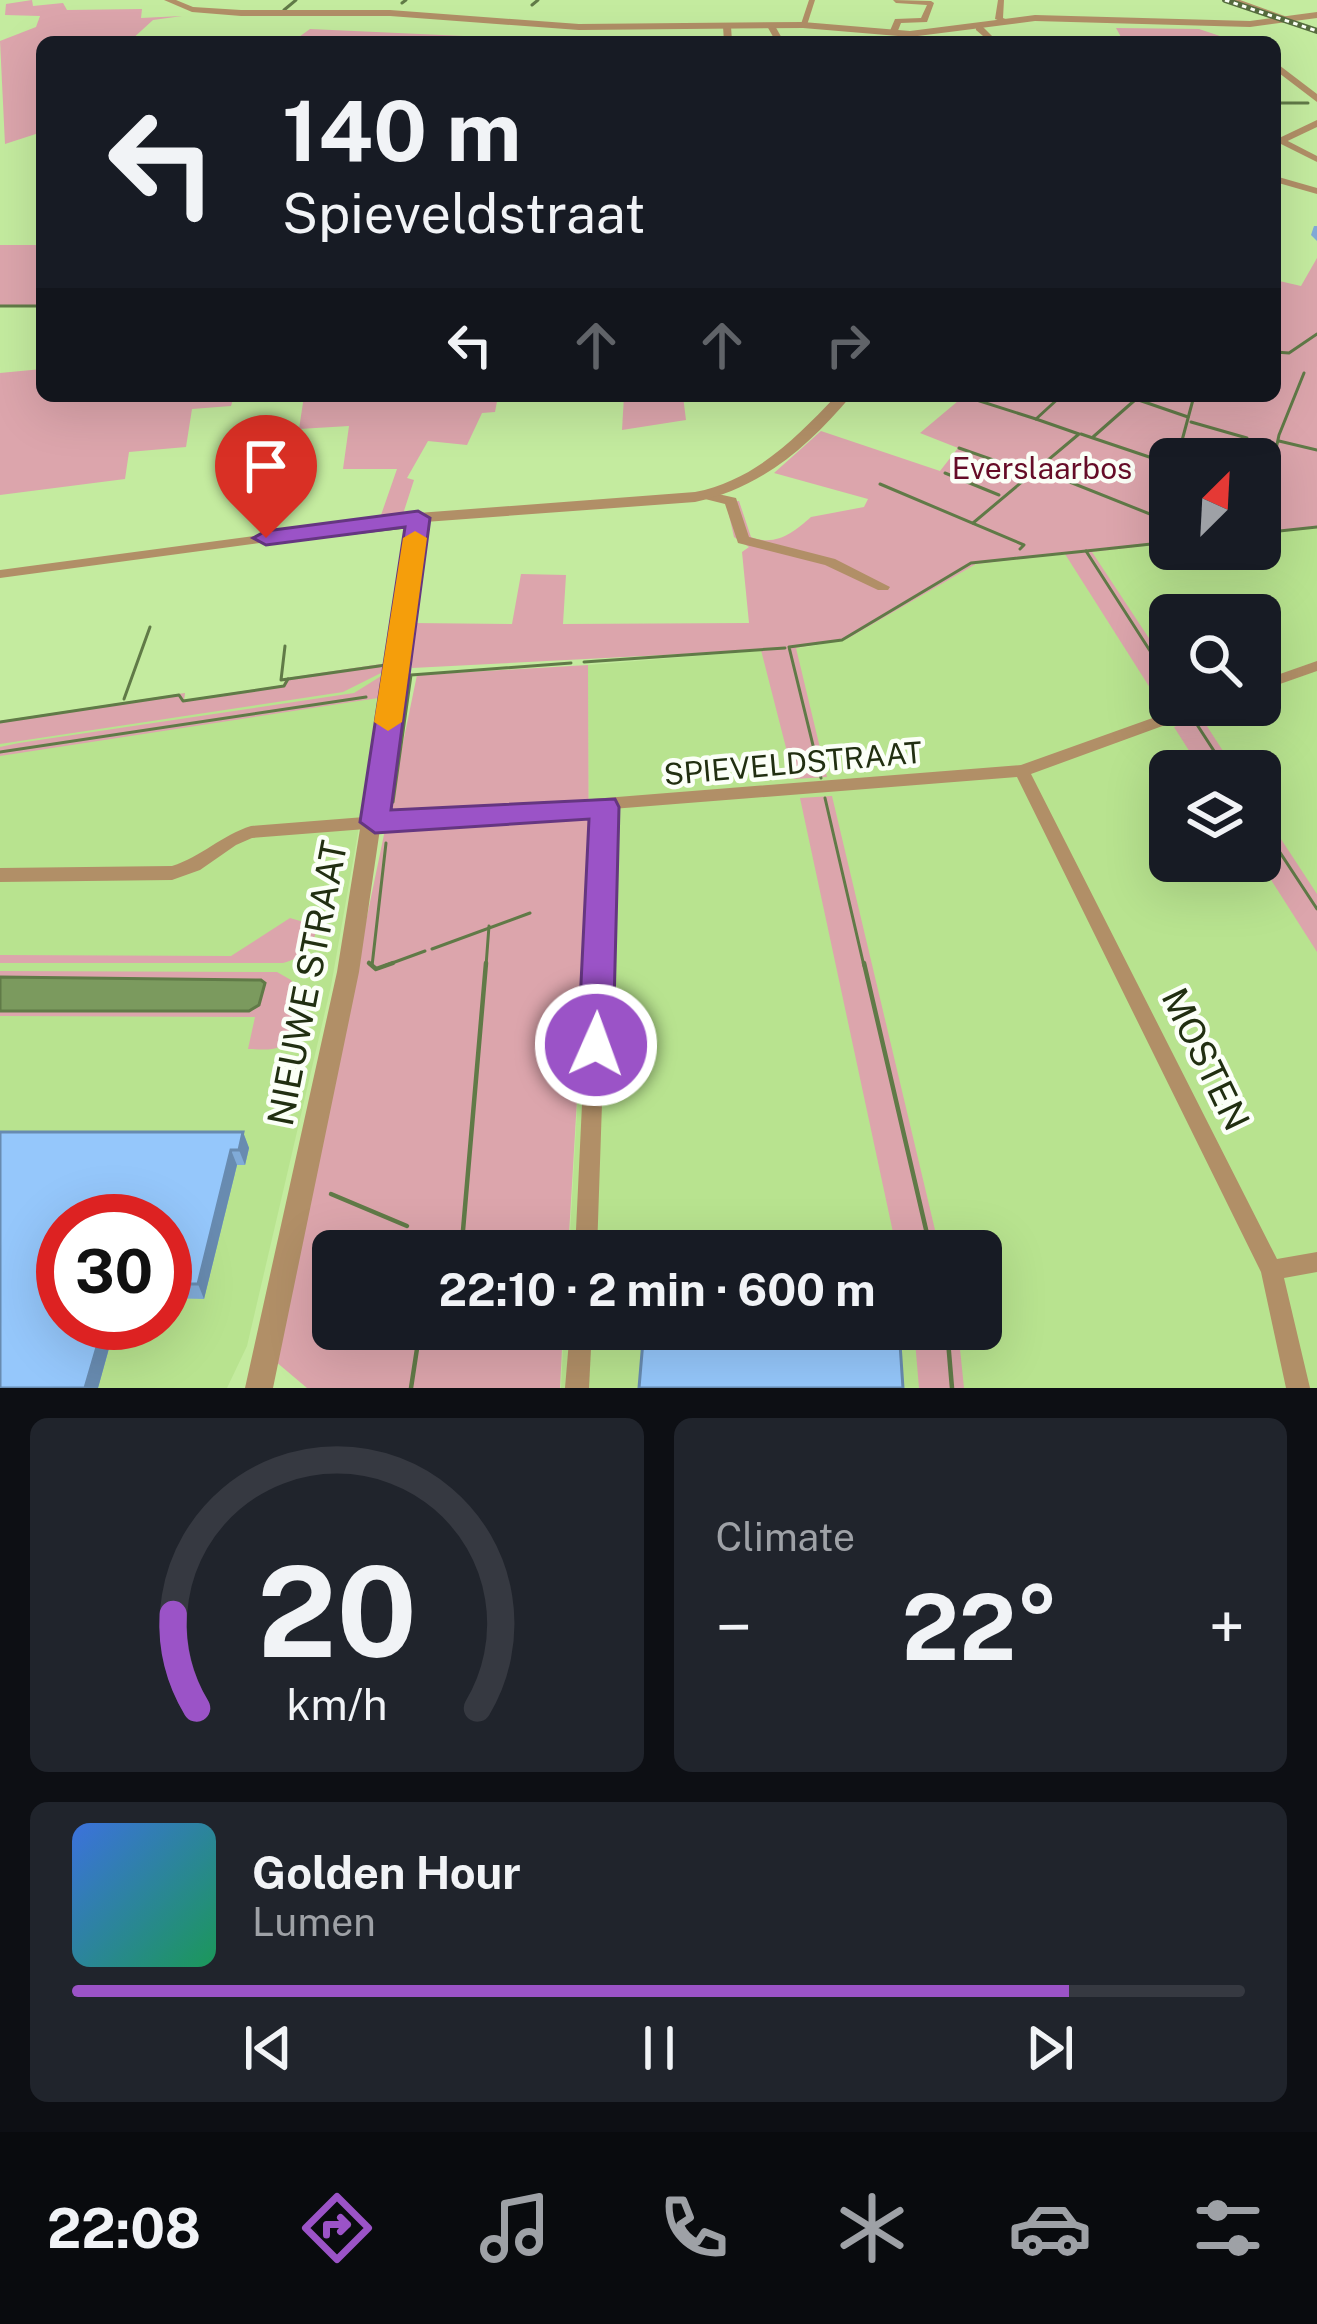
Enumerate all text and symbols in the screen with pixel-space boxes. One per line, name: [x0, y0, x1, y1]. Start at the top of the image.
text: 140 m: [282, 81, 521, 180]
icon: left: [84, 84, 240, 240]
text: Spieveldstraat: [282, 182, 646, 245]
icon: left: [437, 312, 503, 378]
icon: ahead: [563, 312, 629, 378]
icon: ahead: [689, 312, 755, 378]
icon: right: [815, 312, 881, 378]
pin: [215, 415, 317, 538]
icon: arrive: [233, 433, 299, 499]
north arrow: [1149, 438, 1281, 570]
map controls: [1149, 438, 1281, 882]
park label: Everslaarbos: [952, 450, 1132, 486]
button: search: [1149, 594, 1281, 726]
street label: SPIEVELDSTRAAT: [662, 734, 924, 792]
button: layers: [1149, 750, 1281, 882]
street label: NIEUWE STRAAT: [259, 837, 355, 1129]
street label: MOSTEN: [1154, 981, 1258, 1137]
position arrow: [533, 982, 659, 1108]
speed limit sign: 30: [36, 1194, 192, 1350]
text: 22:10 · 2 min · 600 m: [439, 1263, 875, 1316]
text: Climate: [716, 1514, 855, 1560]
text: 20: [257, 1538, 417, 1685]
text: 22°: [902, 1574, 1059, 1680]
text: −: [716, 1588, 752, 1666]
text: +: [1208, 1588, 1245, 1666]
text: km/h: [286, 1679, 387, 1730]
text: Golden Hour: [252, 1846, 521, 1899]
text: Lumen: [252, 1899, 376, 1945]
icon: previous: [235, 2015, 301, 2081]
icon: pause: [626, 2015, 692, 2081]
icon: next: [1017, 2015, 1083, 2081]
icon: directions: [295, 2186, 379, 2270]
icon: music: [473, 2186, 557, 2270]
icon: phone: [652, 2186, 736, 2270]
icon: climate: [830, 2186, 914, 2270]
icon: car: [1008, 2186, 1092, 2270]
icon: filters: [1186, 2186, 1270, 2270]
text: 22:08: [47, 2197, 201, 2260]

